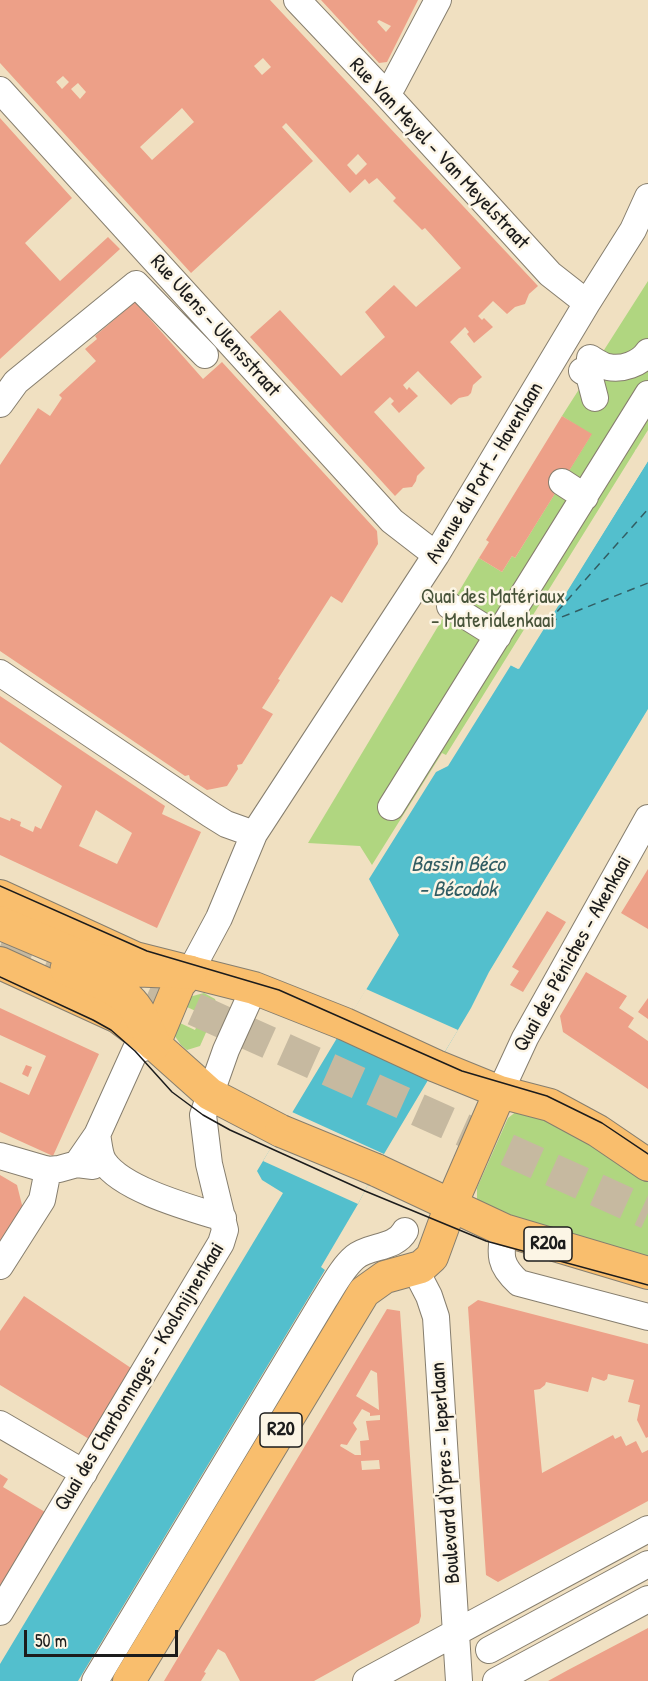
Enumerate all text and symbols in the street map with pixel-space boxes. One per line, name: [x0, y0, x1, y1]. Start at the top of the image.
street label: Rue Van Meyel - Van Meyelstraat: [344, 53, 534, 255]
street label: Rue Ulens - Ulensstraat: [145, 250, 285, 402]
street label: Avenue du Port - Havenlaan: [421, 378, 549, 568]
park label: Quai des Matériaux - Materialenkaai: [421, 584, 565, 634]
water label: Bassin Béco - Bécodok: [411, 852, 505, 903]
street label: Quai des Péniches - Akenkaai: [509, 852, 637, 1056]
road number: R20a: [524, 1227, 572, 1261]
street label: Quai des Charbonnages - Koolmijnenkaai: [50, 1238, 230, 1516]
street label: Boulevard d'Ypres - Ieperlaan: [426, 1361, 466, 1585]
road number: R20: [260, 1413, 302, 1447]
scale bar: [27, 1618, 182, 1656]
text: 50 m: [35, 1628, 67, 1653]

